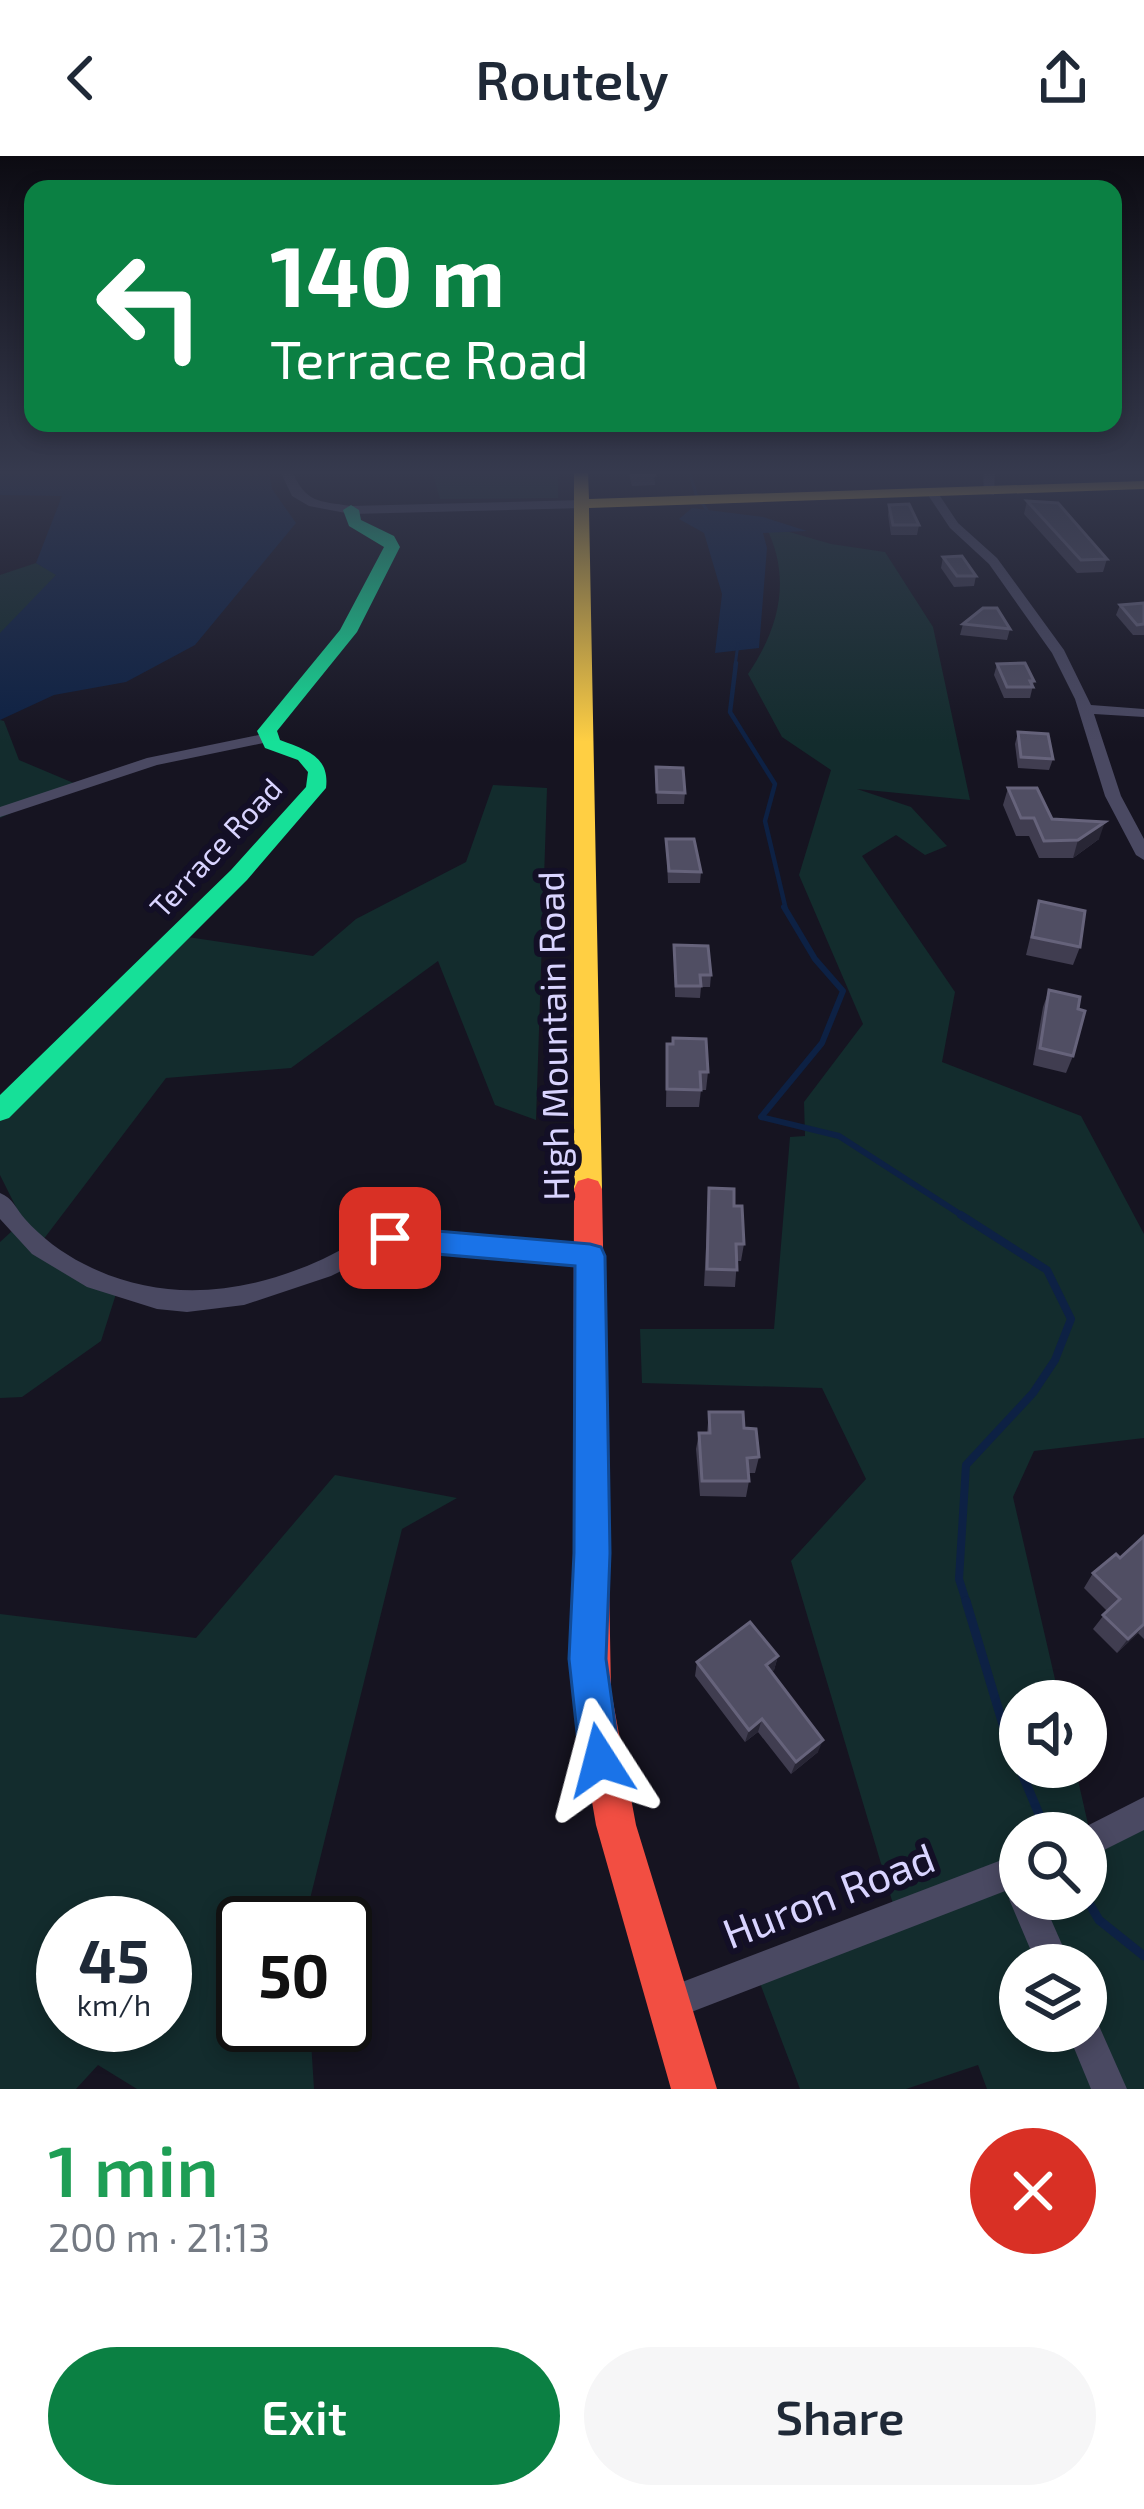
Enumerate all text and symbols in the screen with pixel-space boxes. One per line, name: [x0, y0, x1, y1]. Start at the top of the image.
icon: back: [48, 45, 114, 111]
icon: share: [1030, 45, 1096, 111]
text: Routely: [475, 46, 669, 111]
text: 140 m: [270, 223, 505, 324]
icon: left: [72, 228, 228, 384]
text: Terrace Road: [270, 325, 589, 390]
street label: Terrace Road: [141, 770, 289, 924]
street label: High Mountain Road: [528, 871, 576, 1201]
pin: [339, 1187, 441, 1289]
icon: arrive: [357, 1205, 423, 1271]
map controls: [999, 1680, 1107, 2052]
button: sound: [999, 1680, 1107, 1788]
position arrow: [537, 1697, 663, 1823]
button: search: [999, 1812, 1107, 1920]
street label: Huron Road: [715, 1831, 941, 1957]
speed limit sign: 50: [216, 1896, 372, 2052]
text: 45: [78, 1923, 150, 1995]
button: layers: [999, 1944, 1107, 2052]
text: km/h: [77, 1986, 151, 2022]
text: 1 min: [48, 2125, 219, 2211]
button: close: [970, 2128, 1096, 2254]
text: 200 m · 21:13: [48, 2213, 270, 2260]
button: Exit: [48, 2347, 560, 2485]
button: Share: [584, 2347, 1096, 2485]

